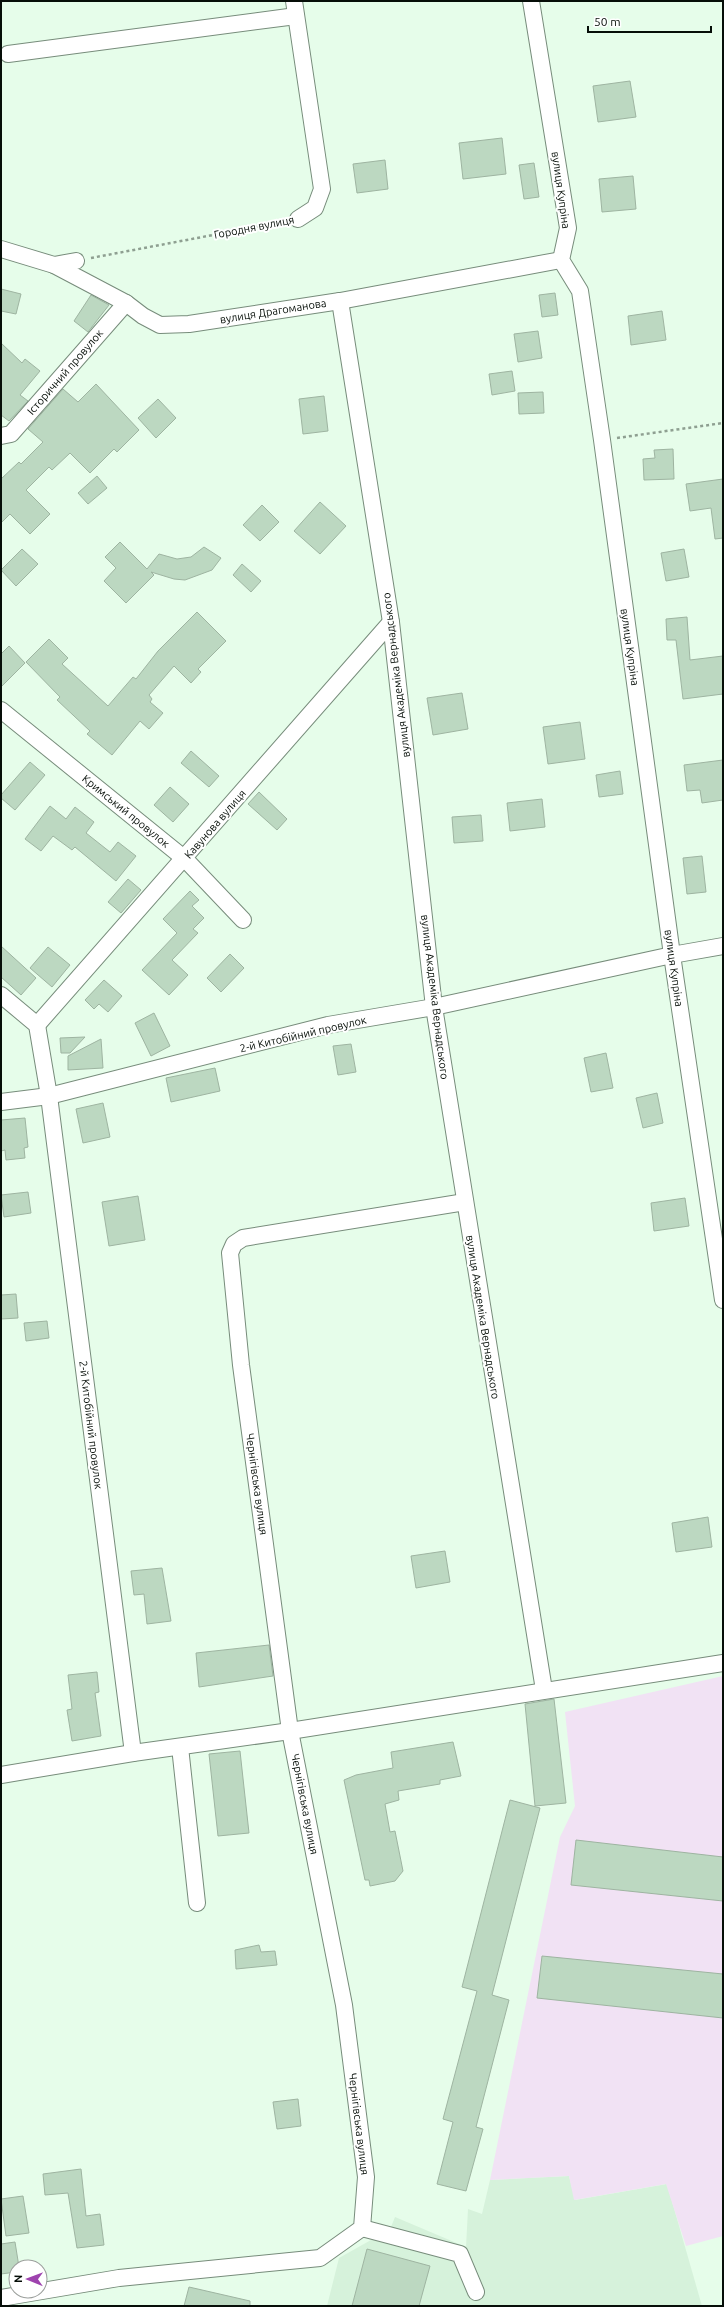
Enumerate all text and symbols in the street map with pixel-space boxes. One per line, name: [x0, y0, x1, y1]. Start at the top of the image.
scale bar: [588, 8, 711, 34]
text: 50 m: [594, 15, 621, 28]
street label: вулиця Купріна: [550, 151, 572, 229]
street label: Городня вулиця: [213, 213, 295, 241]
street label: вулиця Драгоманова: [219, 297, 327, 325]
street label: Історичний провулок: [25, 327, 105, 417]
street label: вулиця Академіка Вернадського: [380, 592, 412, 758]
street label: вулиця Купріна: [619, 608, 641, 686]
street label: Кримський провулок: [80, 772, 172, 850]
street label: Кавунова вулиця: [182, 787, 248, 861]
street label: вулиця Академіка Вернадського: [419, 914, 451, 1080]
street label: вулиця Купріна: [663, 929, 685, 1007]
street label: 2-й Китобійний провулок: [239, 1014, 368, 1054]
street label: вулиця Академіка Вернадського: [464, 1234, 502, 1400]
street label: 2-й Китобійний провулок: [77, 1360, 105, 1490]
street label: Чернігівська вулиця: [244, 1432, 270, 1536]
street label: Чернігівська вулиця: [289, 1752, 321, 1856]
street label: Чернігівська вулиця: [347, 2072, 371, 2176]
north arrow: [8, 2259, 48, 2299]
text: N: [12, 2275, 24, 2283]

